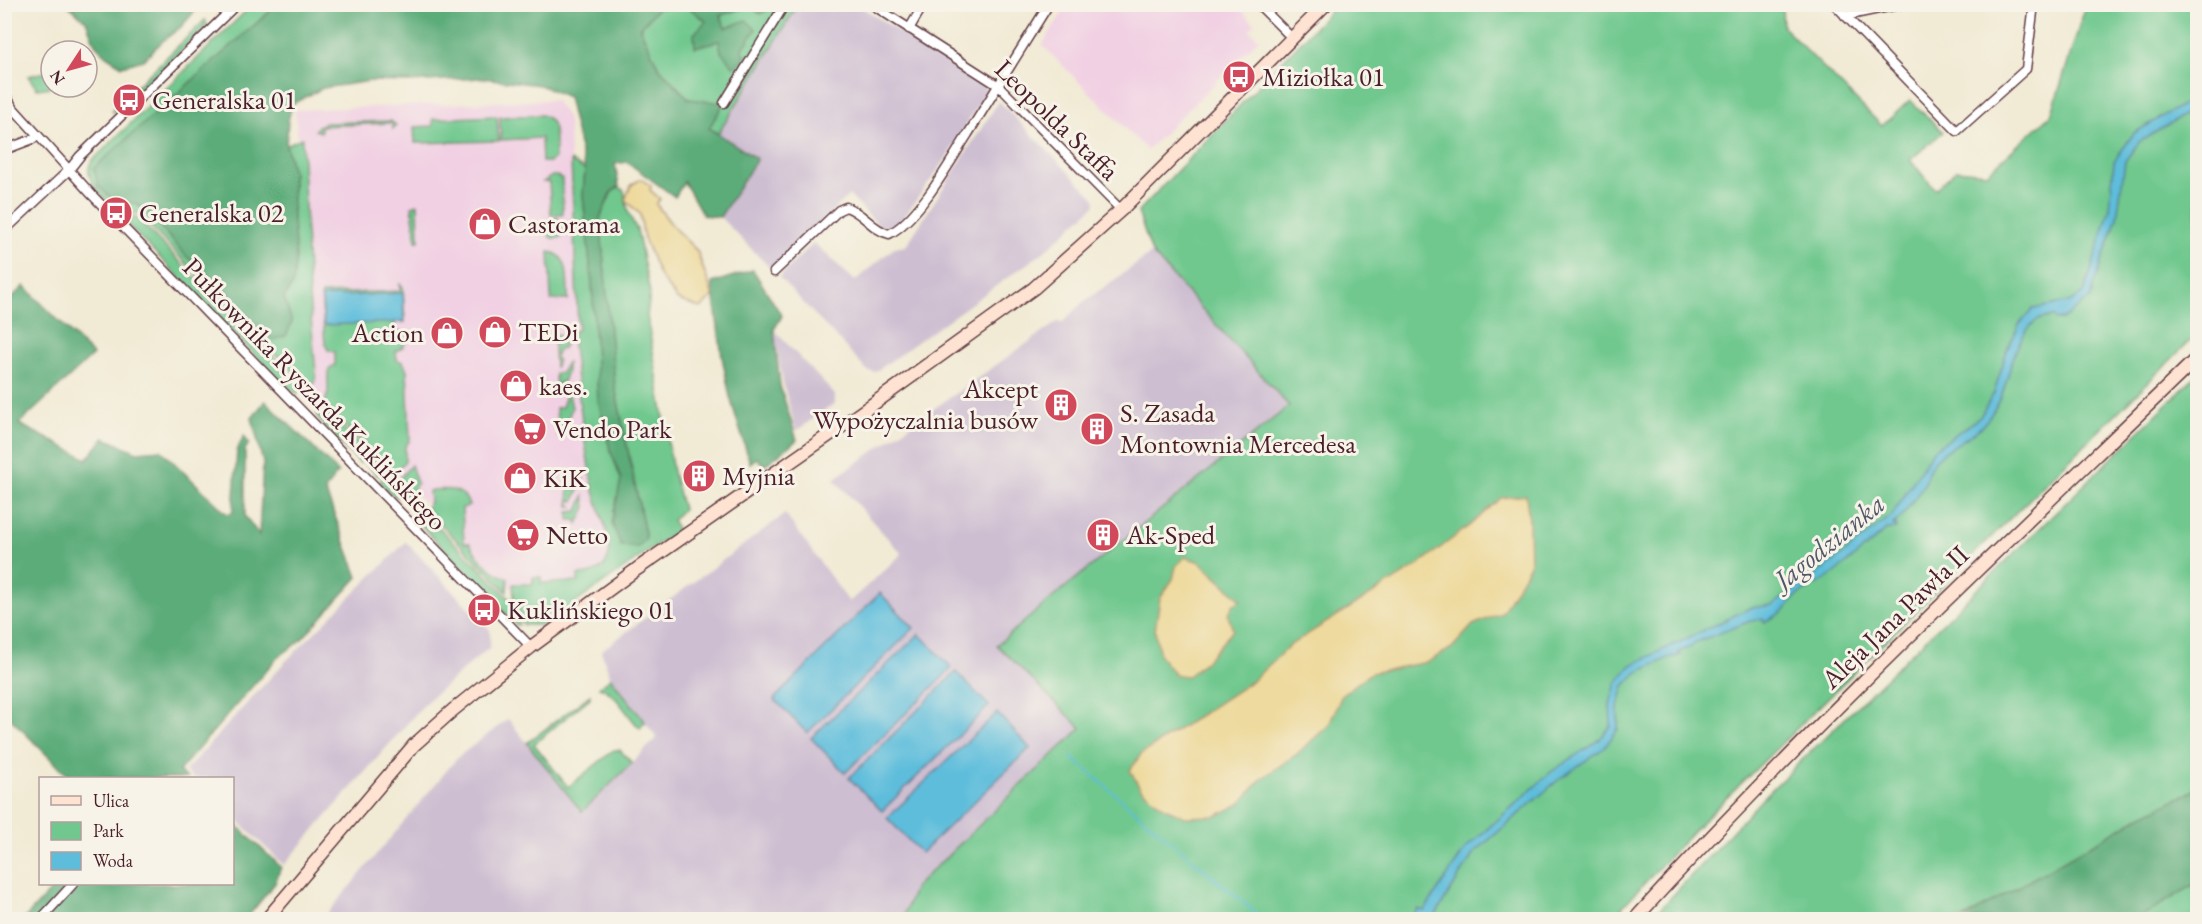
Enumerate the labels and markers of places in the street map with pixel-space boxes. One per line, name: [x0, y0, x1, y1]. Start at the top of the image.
bus stop icon: Miziołka 01: [1221, 59, 1257, 95]
place label: Miziołka 01: [1262, 59, 1385, 94]
bus stop icon: Generalska 01: [111, 82, 147, 118]
place label: Generalska 01: [152, 82, 297, 117]
bus stop icon: Generalska 02: [98, 195, 134, 231]
place label: Generalska 02: [139, 195, 284, 230]
shop icon: Castorama: [467, 206, 503, 242]
place label: Castorama: [508, 206, 620, 241]
shop icon: TEDi: [477, 314, 513, 350]
place label: TEDi: [518, 314, 579, 349]
place label: Action: [351, 315, 424, 350]
shop icon: Action: [429, 315, 465, 351]
shop icon: kaes.: [498, 368, 534, 404]
place label: kaes.: [539, 368, 588, 403]
place label: Akcept Wypożyczalnia busów: [813, 371, 1039, 437]
building icon: Akcept Wypożyczalnia busów: [1043, 387, 1079, 423]
place label: S. Zasada Montownia Mercedesa: [1120, 395, 1356, 461]
supermarket icon: Vendo Park: [512, 411, 548, 447]
place label: Vendo Park: [553, 411, 672, 446]
building icon: S. Zasada Montownia Mercedesa: [1079, 411, 1115, 447]
building icon: Myjnia: [681, 458, 717, 494]
place label: Myjnia: [722, 458, 795, 493]
shop icon: KiK: [502, 460, 538, 496]
place label: KiK: [543, 460, 587, 495]
supermarket icon: Netto: [505, 517, 541, 553]
place label: Netto: [546, 517, 608, 552]
building icon: Ak-Sped: [1085, 517, 1121, 553]
place label: Ak-Sped: [1125, 517, 1216, 552]
bus stop icon: Kuklińskiego 01: [466, 592, 502, 628]
place label: Kuklińskiego 01: [507, 592, 675, 627]

